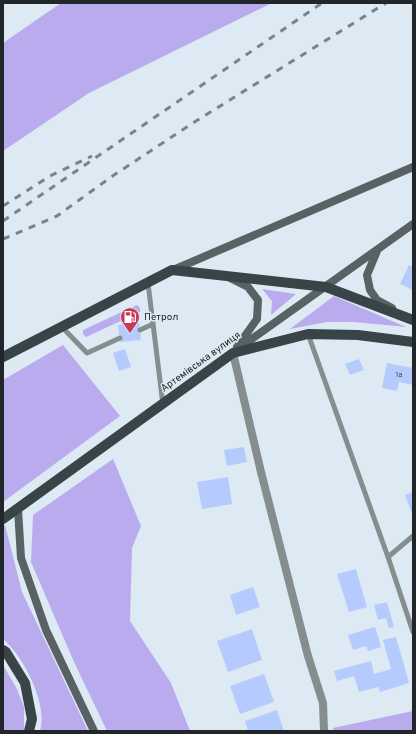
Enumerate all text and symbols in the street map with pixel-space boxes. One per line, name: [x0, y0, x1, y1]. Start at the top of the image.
fuel station icon: Петрол: [119, 306, 141, 334]
place label: Петрол: [144, 311, 178, 324]
street label: Артемівська вулиця: [159, 329, 243, 395]
house number: 1а: [396, 370, 402, 380]

